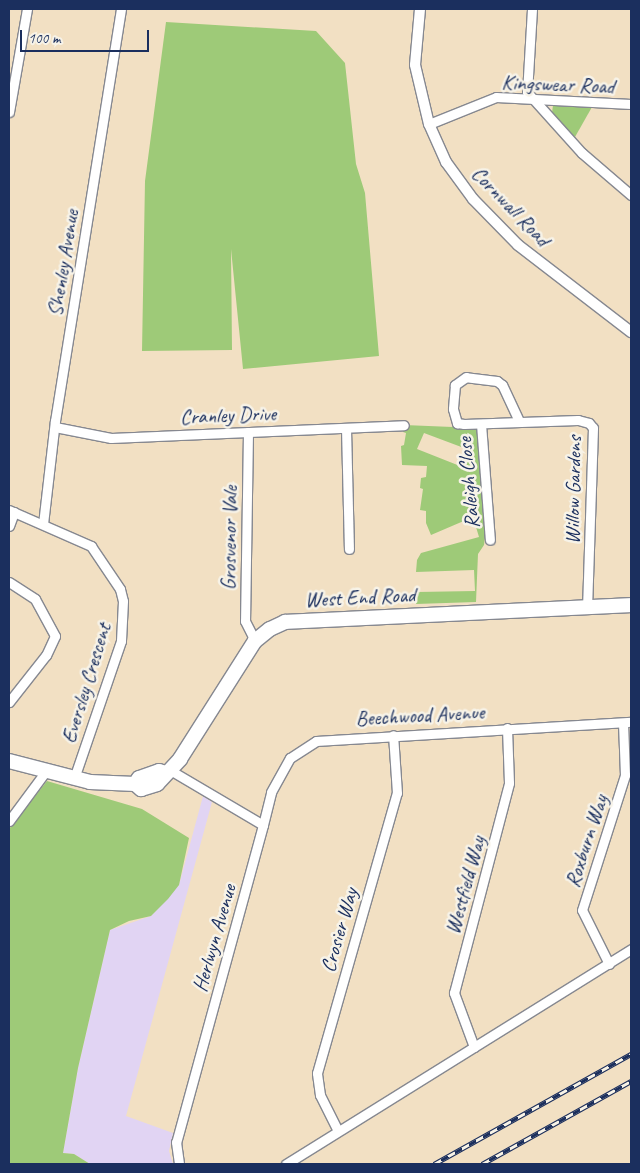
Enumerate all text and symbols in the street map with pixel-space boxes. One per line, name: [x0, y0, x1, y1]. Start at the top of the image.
scale bar: [22, 20, 151, 52]
text: 100 m: [28, 29, 60, 48]
street label: Kingswear Road: [501, 69, 615, 99]
street label: Cornwall Road: [467, 161, 555, 251]
street label: Shenley Avenue: [42, 208, 84, 318]
street label: Cranley Drive: [179, 401, 277, 429]
street label: Willow Gardens: [559, 435, 587, 545]
street label: Raleigh Close: [451, 436, 485, 530]
street label: Grosvenor Vale: [215, 486, 243, 590]
street label: West End Road: [304, 582, 416, 612]
street label: Eversley Crescent: [56, 620, 116, 746]
street label: Beechwood Avenue: [355, 699, 485, 731]
street label: Roxburn Way: [559, 792, 613, 890]
street label: Westfield Way: [440, 833, 490, 937]
street label: Herlwyn Avenue: [187, 881, 241, 995]
street label: Crosier Way: [315, 885, 363, 975]

